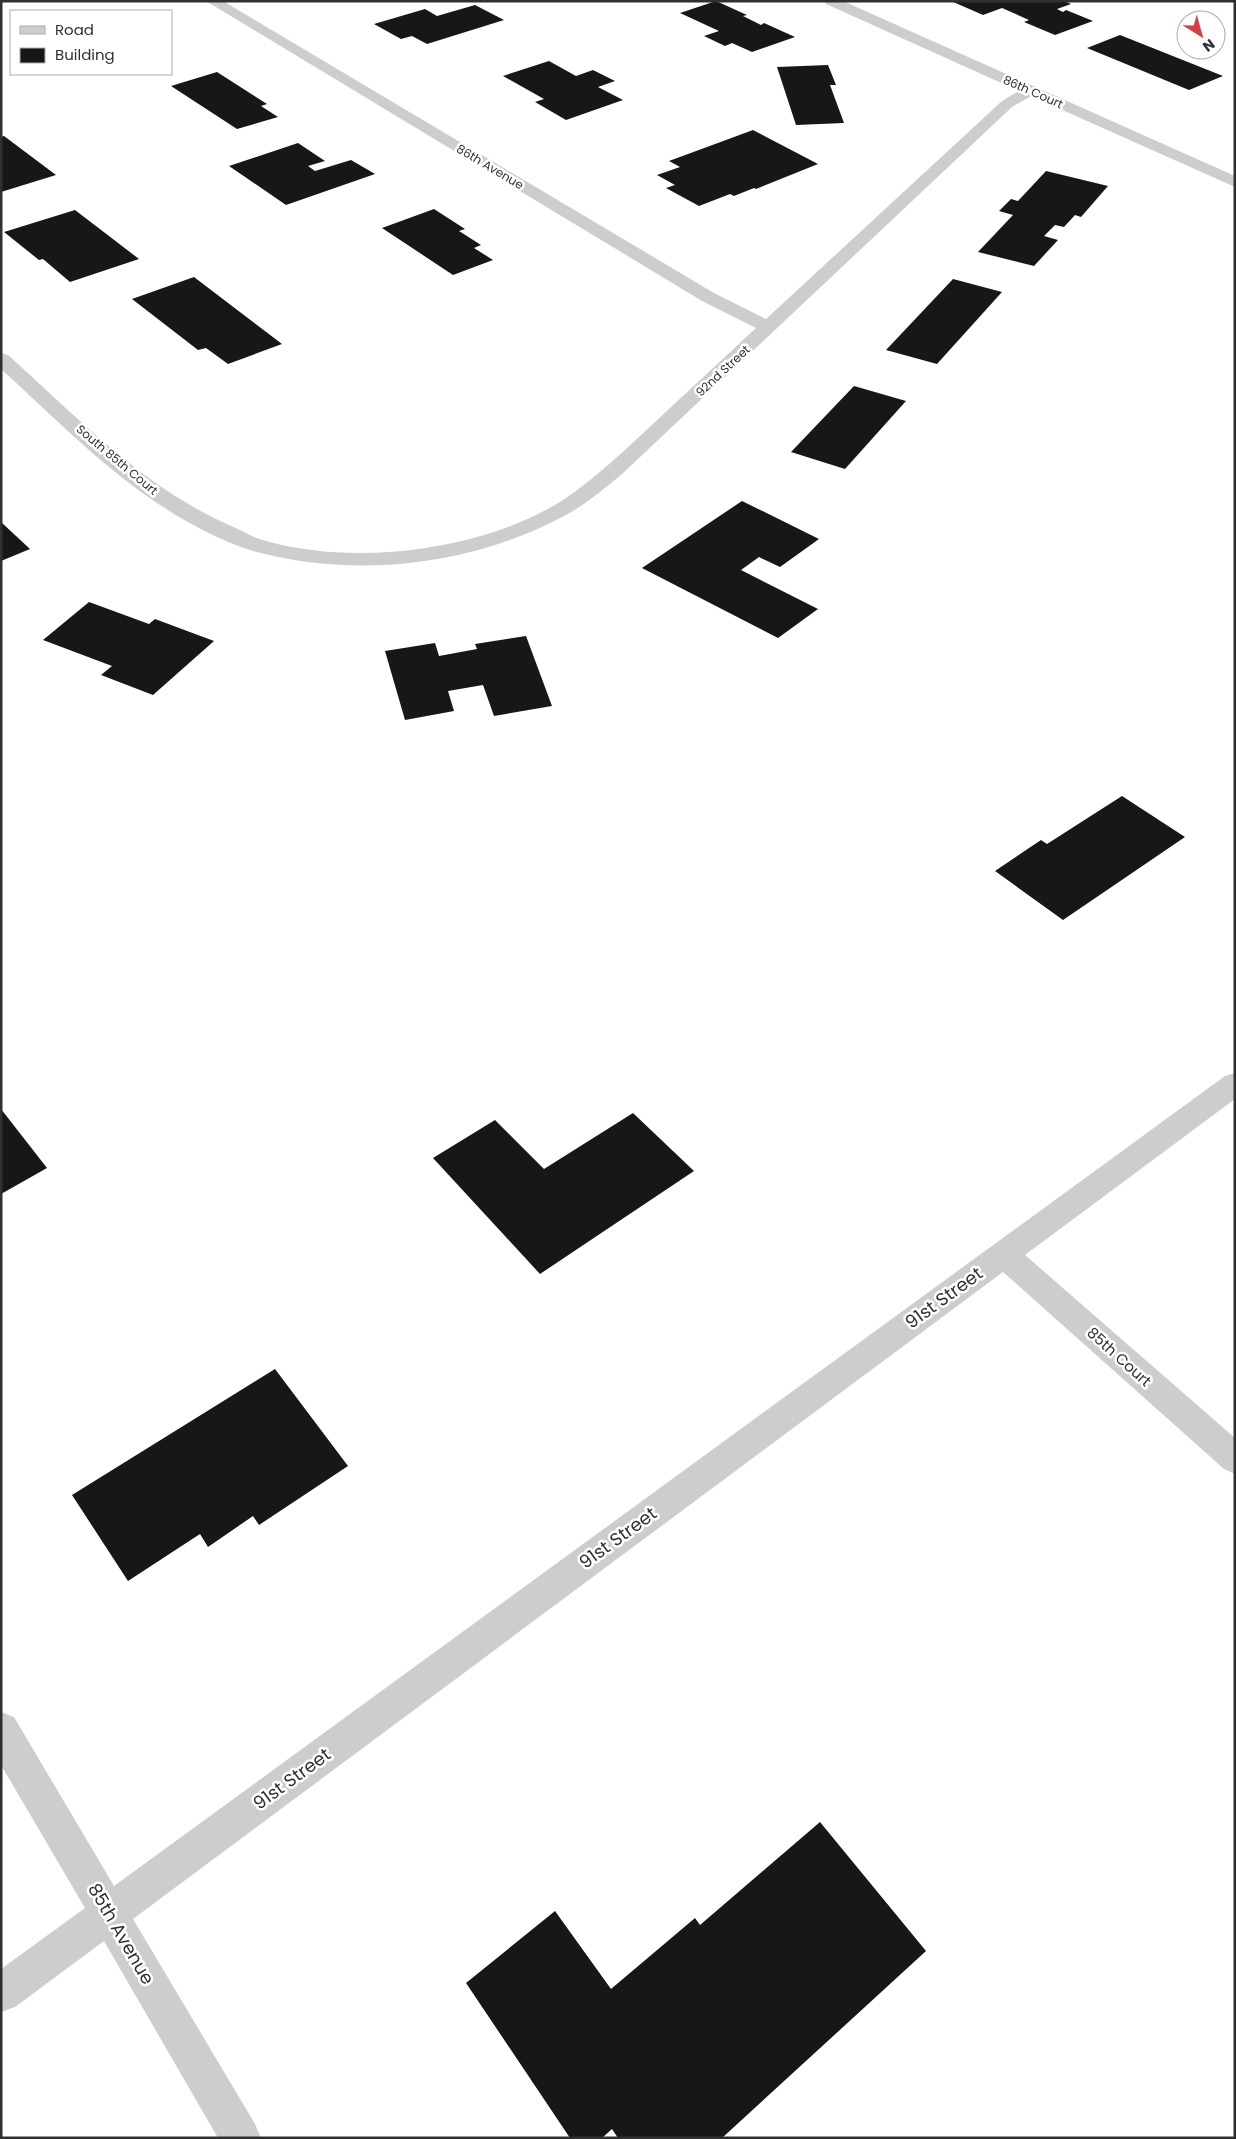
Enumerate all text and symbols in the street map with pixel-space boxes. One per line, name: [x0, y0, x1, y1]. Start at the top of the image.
legend: [10, 10, 172, 75]
north arrow: [1176, 10, 1226, 60]
text: Road: [55, 19, 94, 40]
text: N: [1199, 34, 1219, 57]
text: Building: [55, 44, 115, 65]
street label: 86th Court: [1001, 71, 1066, 112]
street label: 86th Avenue: [454, 140, 527, 193]
street label: 92nd Street: [692, 341, 754, 400]
street label: South 85th Court: [73, 420, 162, 499]
street label: 91st Street: [900, 1261, 988, 1334]
street label: 85th Court: [1083, 1322, 1156, 1391]
street label: 91st Street: [574, 1501, 662, 1574]
street label: 91st Street: [248, 1742, 336, 1815]
street label: 85th Avenue: [82, 1879, 161, 1989]

